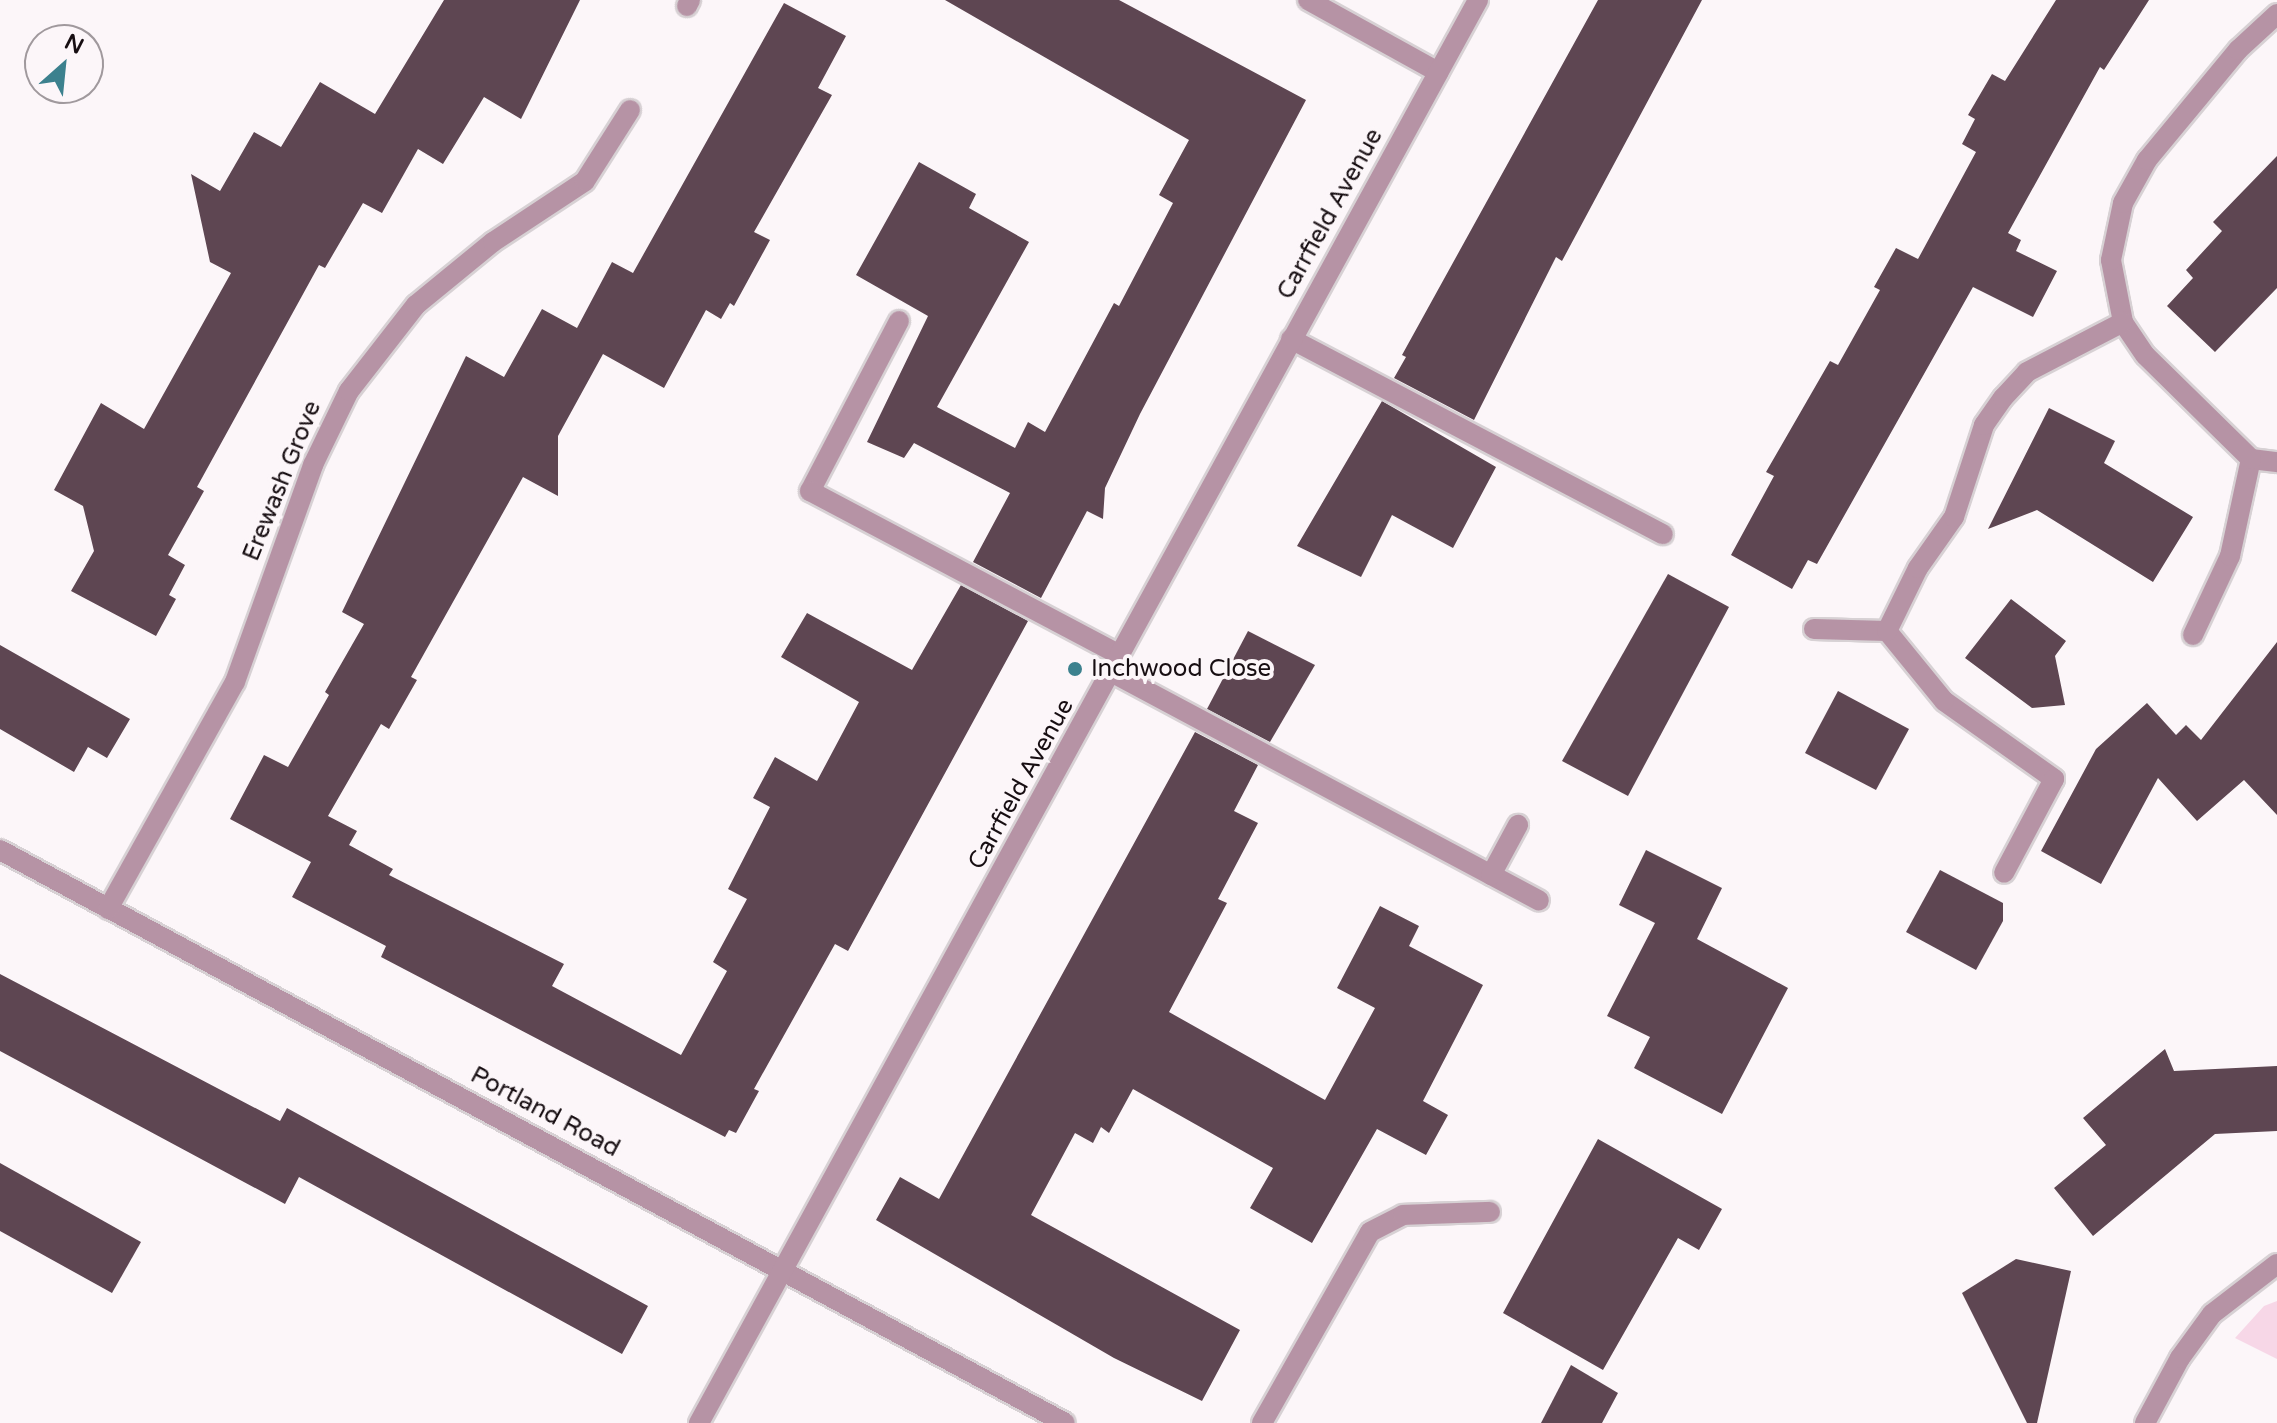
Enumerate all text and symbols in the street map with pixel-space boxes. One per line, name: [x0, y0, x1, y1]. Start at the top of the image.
north arrow: [24, 24, 104, 104]
text: N: [60, 29, 88, 60]
street label: Carrfield Avenue: [1271, 124, 1389, 304]
street label: Erewash Grove: [237, 397, 327, 565]
place label: Inchwood Close: [1091, 655, 1271, 683]
marker: Inchwood Close: [1066, 660, 1084, 678]
street label: Carrfield Avenue: [962, 694, 1080, 874]
street label: Portland Road: [466, 1061, 624, 1163]

